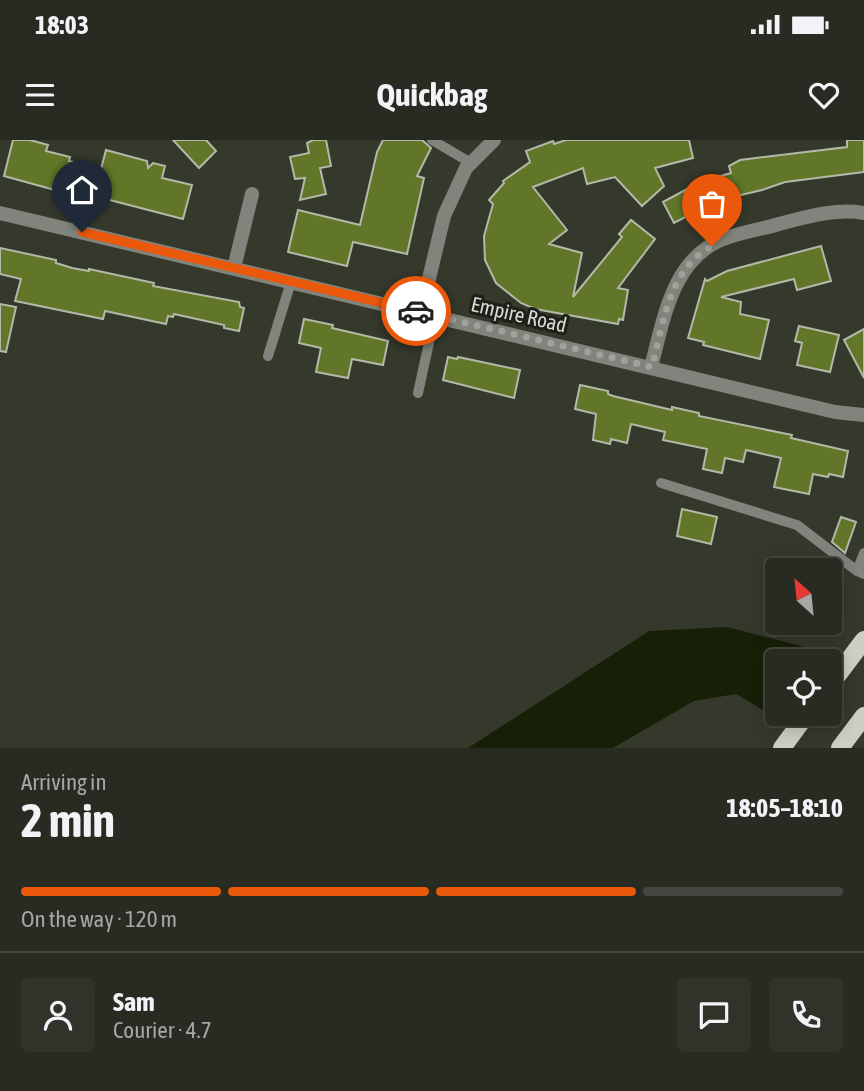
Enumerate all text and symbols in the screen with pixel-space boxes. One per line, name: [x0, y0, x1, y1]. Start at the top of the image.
text: 18:03: [35, 10, 89, 40]
icon: menu: [21, 76, 59, 114]
text: Quickbag: [376, 76, 488, 113]
icon: heart: [805, 76, 843, 114]
pin: [52, 160, 112, 232]
icon: home: [63, 171, 101, 209]
pin: [682, 174, 742, 246]
icon: bag: [693, 185, 731, 223]
courier: [381, 276, 451, 346]
street label: Empire Road: [469, 291, 569, 337]
icon: car: [397, 292, 435, 330]
north arrow: [765, 558, 842, 635]
map controls: [765, 558, 842, 726]
button: locate: [765, 649, 842, 726]
text: Arriving in: [21, 769, 107, 795]
text: 18:05–18:10: [726, 793, 843, 823]
text: 2 min: [21, 794, 115, 847]
text: On the way · 120 m: [21, 906, 177, 932]
button: person: [21, 978, 95, 1052]
button: chat: [677, 978, 751, 1052]
button: phone: [769, 978, 843, 1052]
text: Sam: [113, 987, 155, 1017]
text: Courier · 4.7: [113, 1017, 212, 1043]

